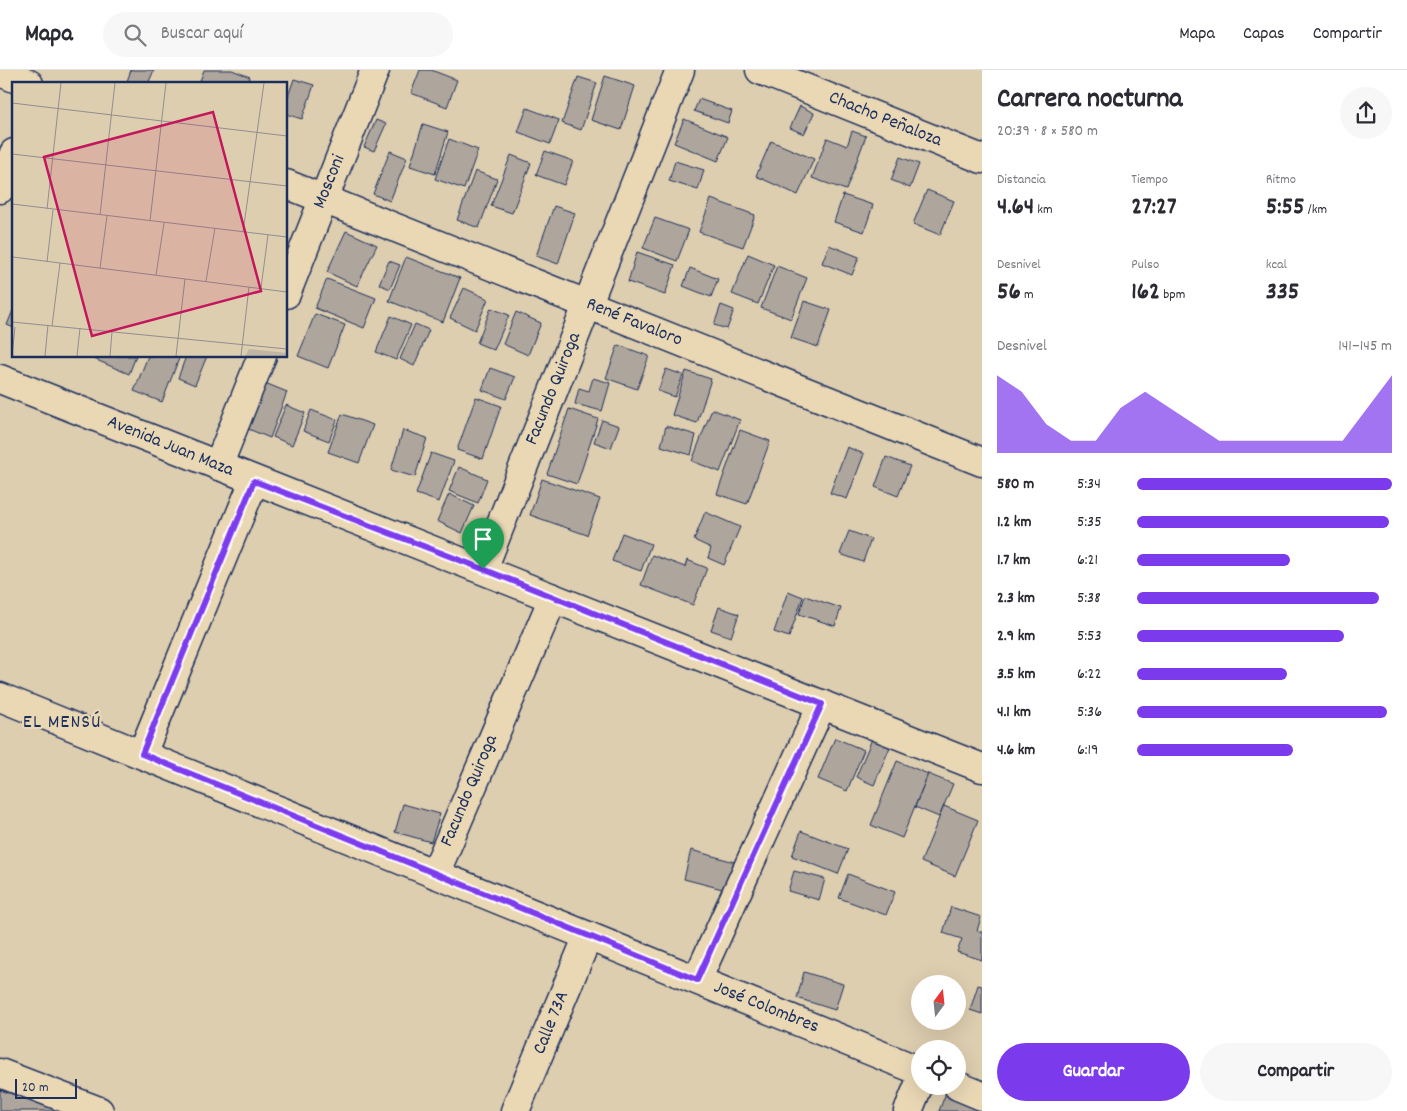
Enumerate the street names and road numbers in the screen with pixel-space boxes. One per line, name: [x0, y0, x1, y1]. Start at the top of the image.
street label: Chacho Peñaloza: [824, 85, 947, 155]
street label: Mosconi: [307, 151, 353, 213]
street label: René Favaloro: [582, 291, 686, 355]
street label: Facundo Quiroga: [519, 328, 589, 449]
street label: Avenida Juan Maza: [103, 409, 238, 485]
street label: Facundo Quiroga: [434, 730, 506, 851]
street label: José Colombres: [709, 975, 823, 1041]
street label: Calle 73A: [527, 987, 577, 1059]

